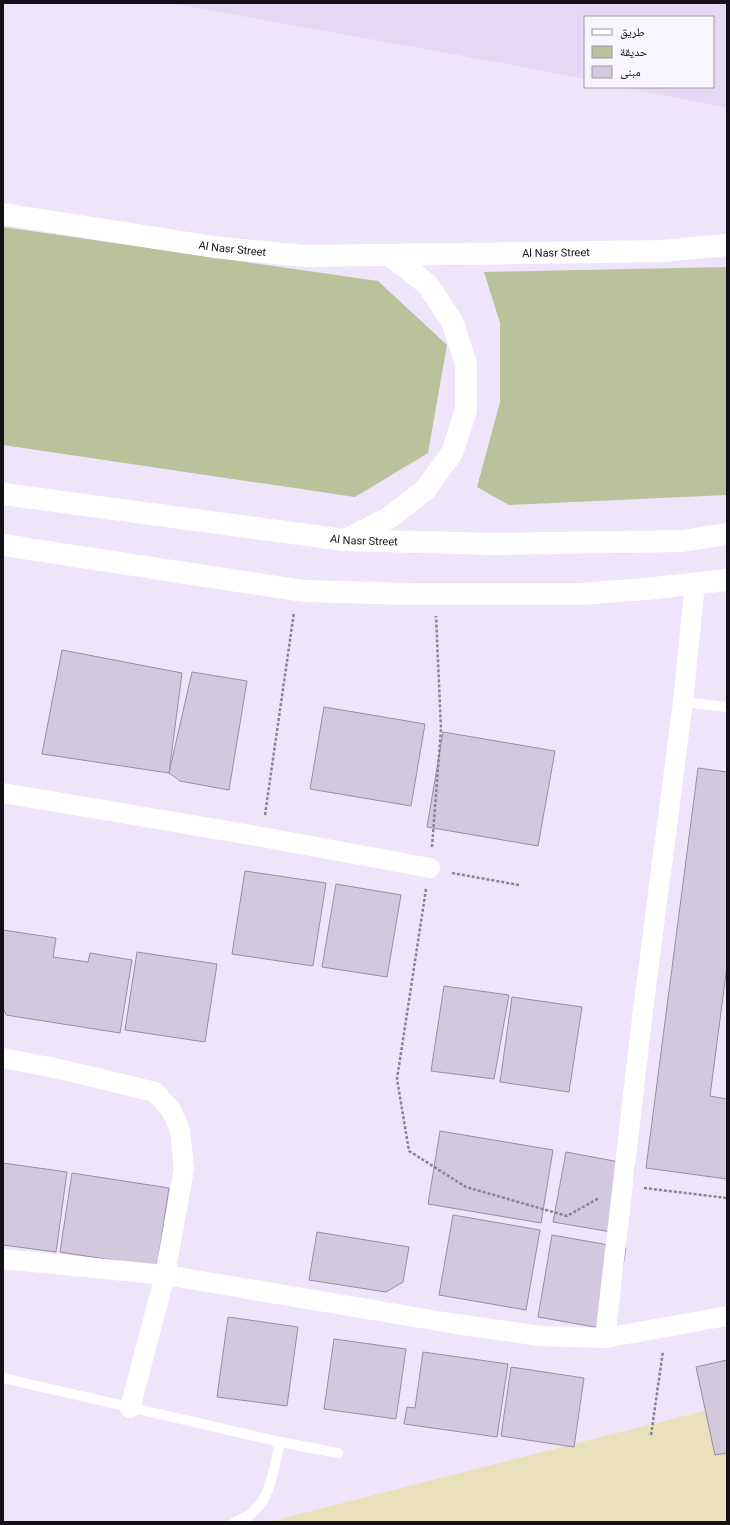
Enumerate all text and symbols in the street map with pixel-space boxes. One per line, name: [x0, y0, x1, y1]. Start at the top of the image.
legend: [584, 16, 714, 88]
text: طريق: [620, 25, 645, 39]
text: حديقة: [620, 45, 648, 59]
text: مبنى: [620, 65, 641, 79]
street label: Al Nasr Street: [198, 238, 267, 259]
street label: Al Nasr Street: [522, 246, 590, 259]
street label: Al Nasr Street: [329, 532, 398, 548]

